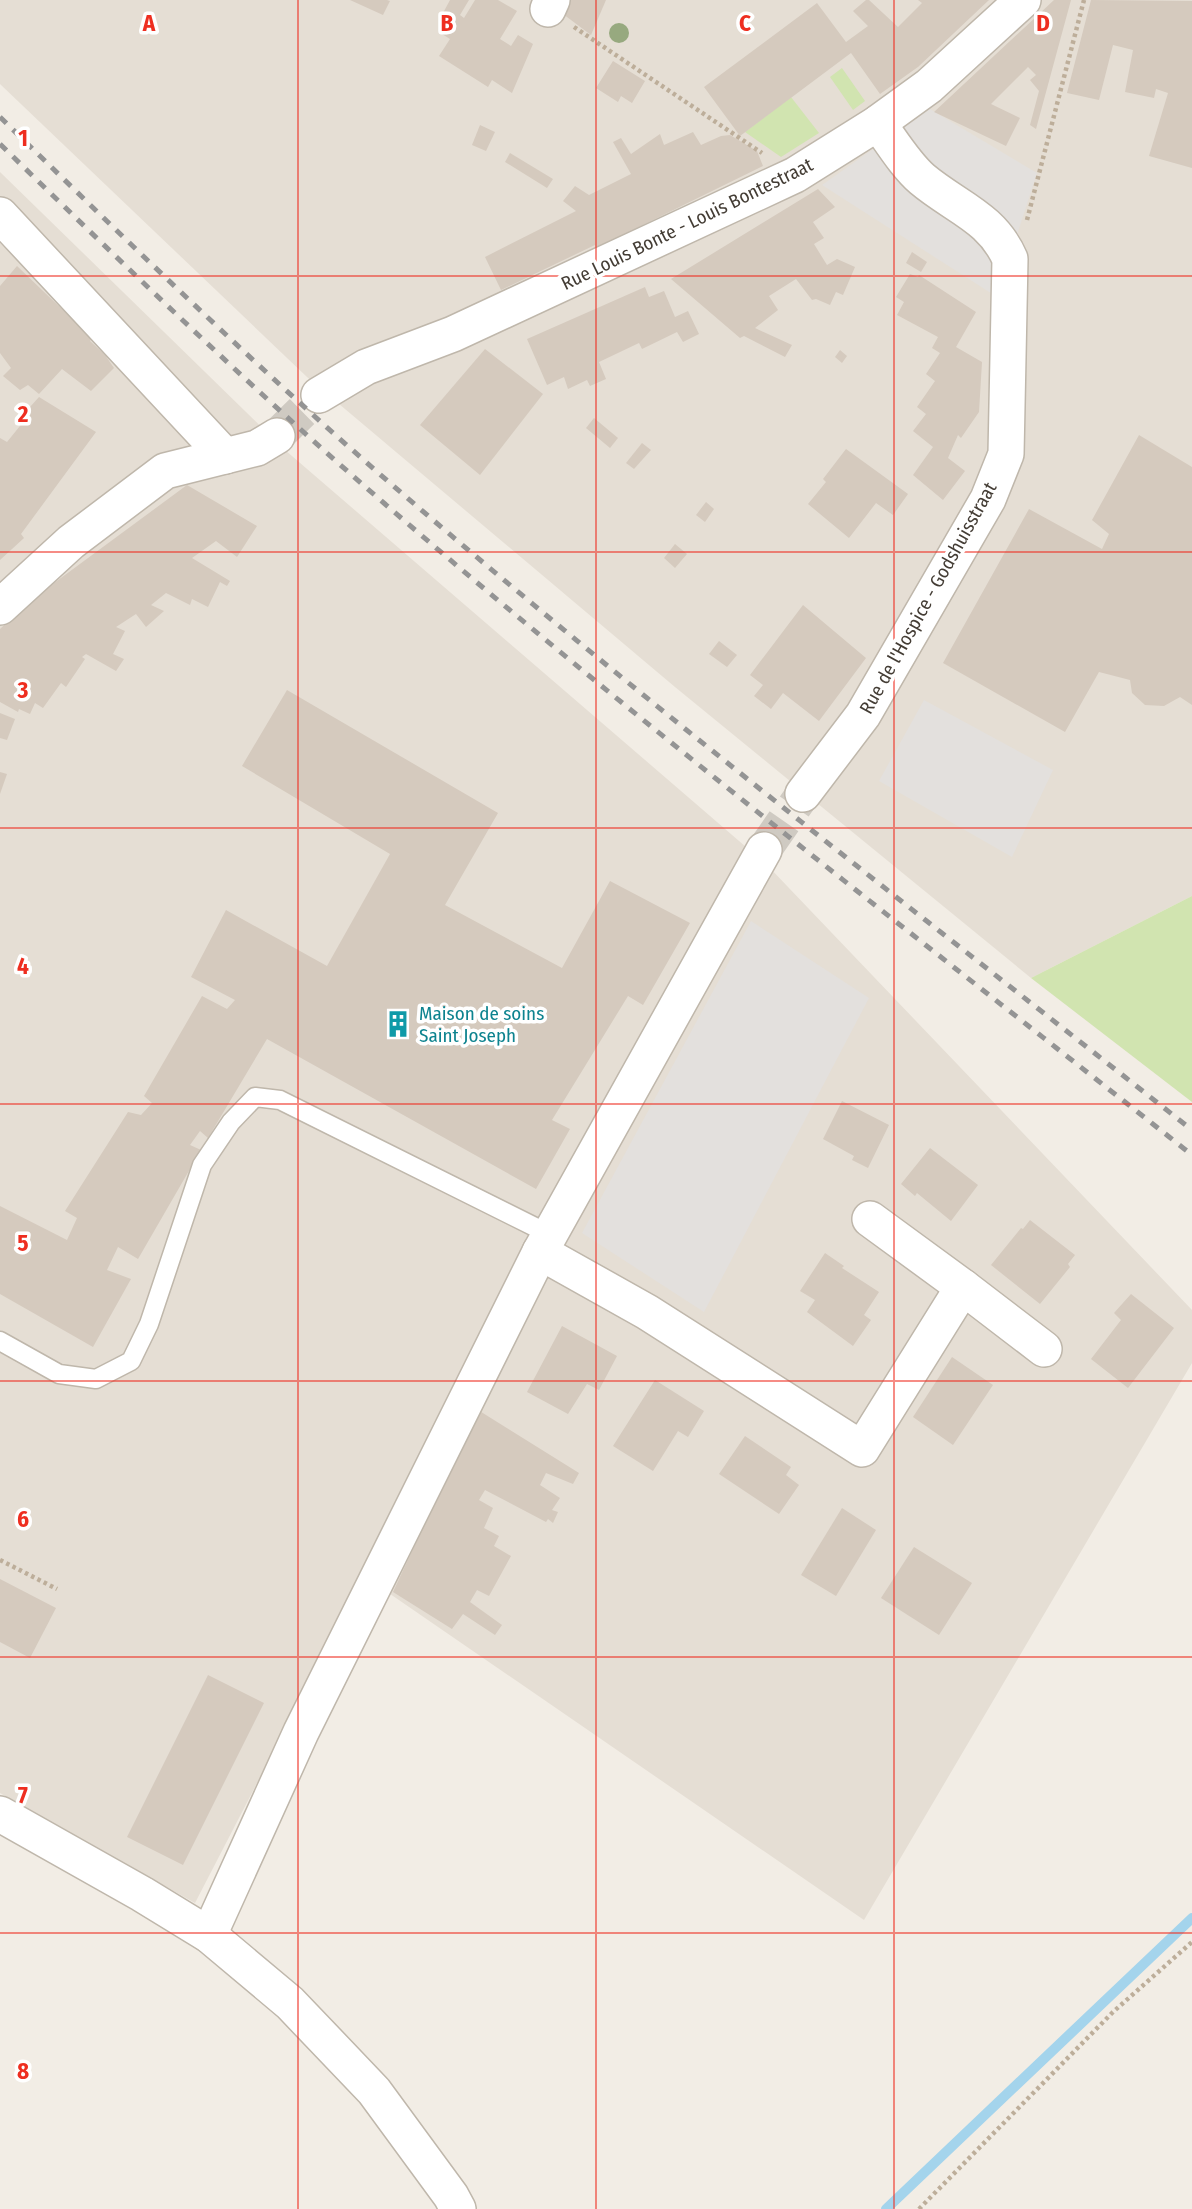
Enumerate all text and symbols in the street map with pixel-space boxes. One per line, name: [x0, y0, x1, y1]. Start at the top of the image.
text: A: [142, 9, 156, 37]
text: B: [441, 9, 454, 37]
text: C: [739, 9, 751, 37]
text: D: [1036, 9, 1050, 37]
text: 1: [18, 124, 28, 152]
street label: Rue Louis Bonte - Louis Bontestraat: [557, 153, 817, 295]
text: 2: [17, 400, 29, 428]
street label: Rue de l'Hospice - Godshuisstraat: [855, 477, 1002, 718]
text: 3: [17, 676, 29, 704]
text: 4: [17, 952, 29, 980]
place label: Maison de soins Saint Joseph: [419, 1002, 544, 1047]
building icon: Maison de soins Saint Joseph: [383, 1009, 413, 1039]
text: 5: [17, 1229, 29, 1257]
text: 6: [17, 1505, 29, 1533]
text: 7: [18, 1781, 28, 1809]
text: 8: [17, 2057, 29, 2085]

